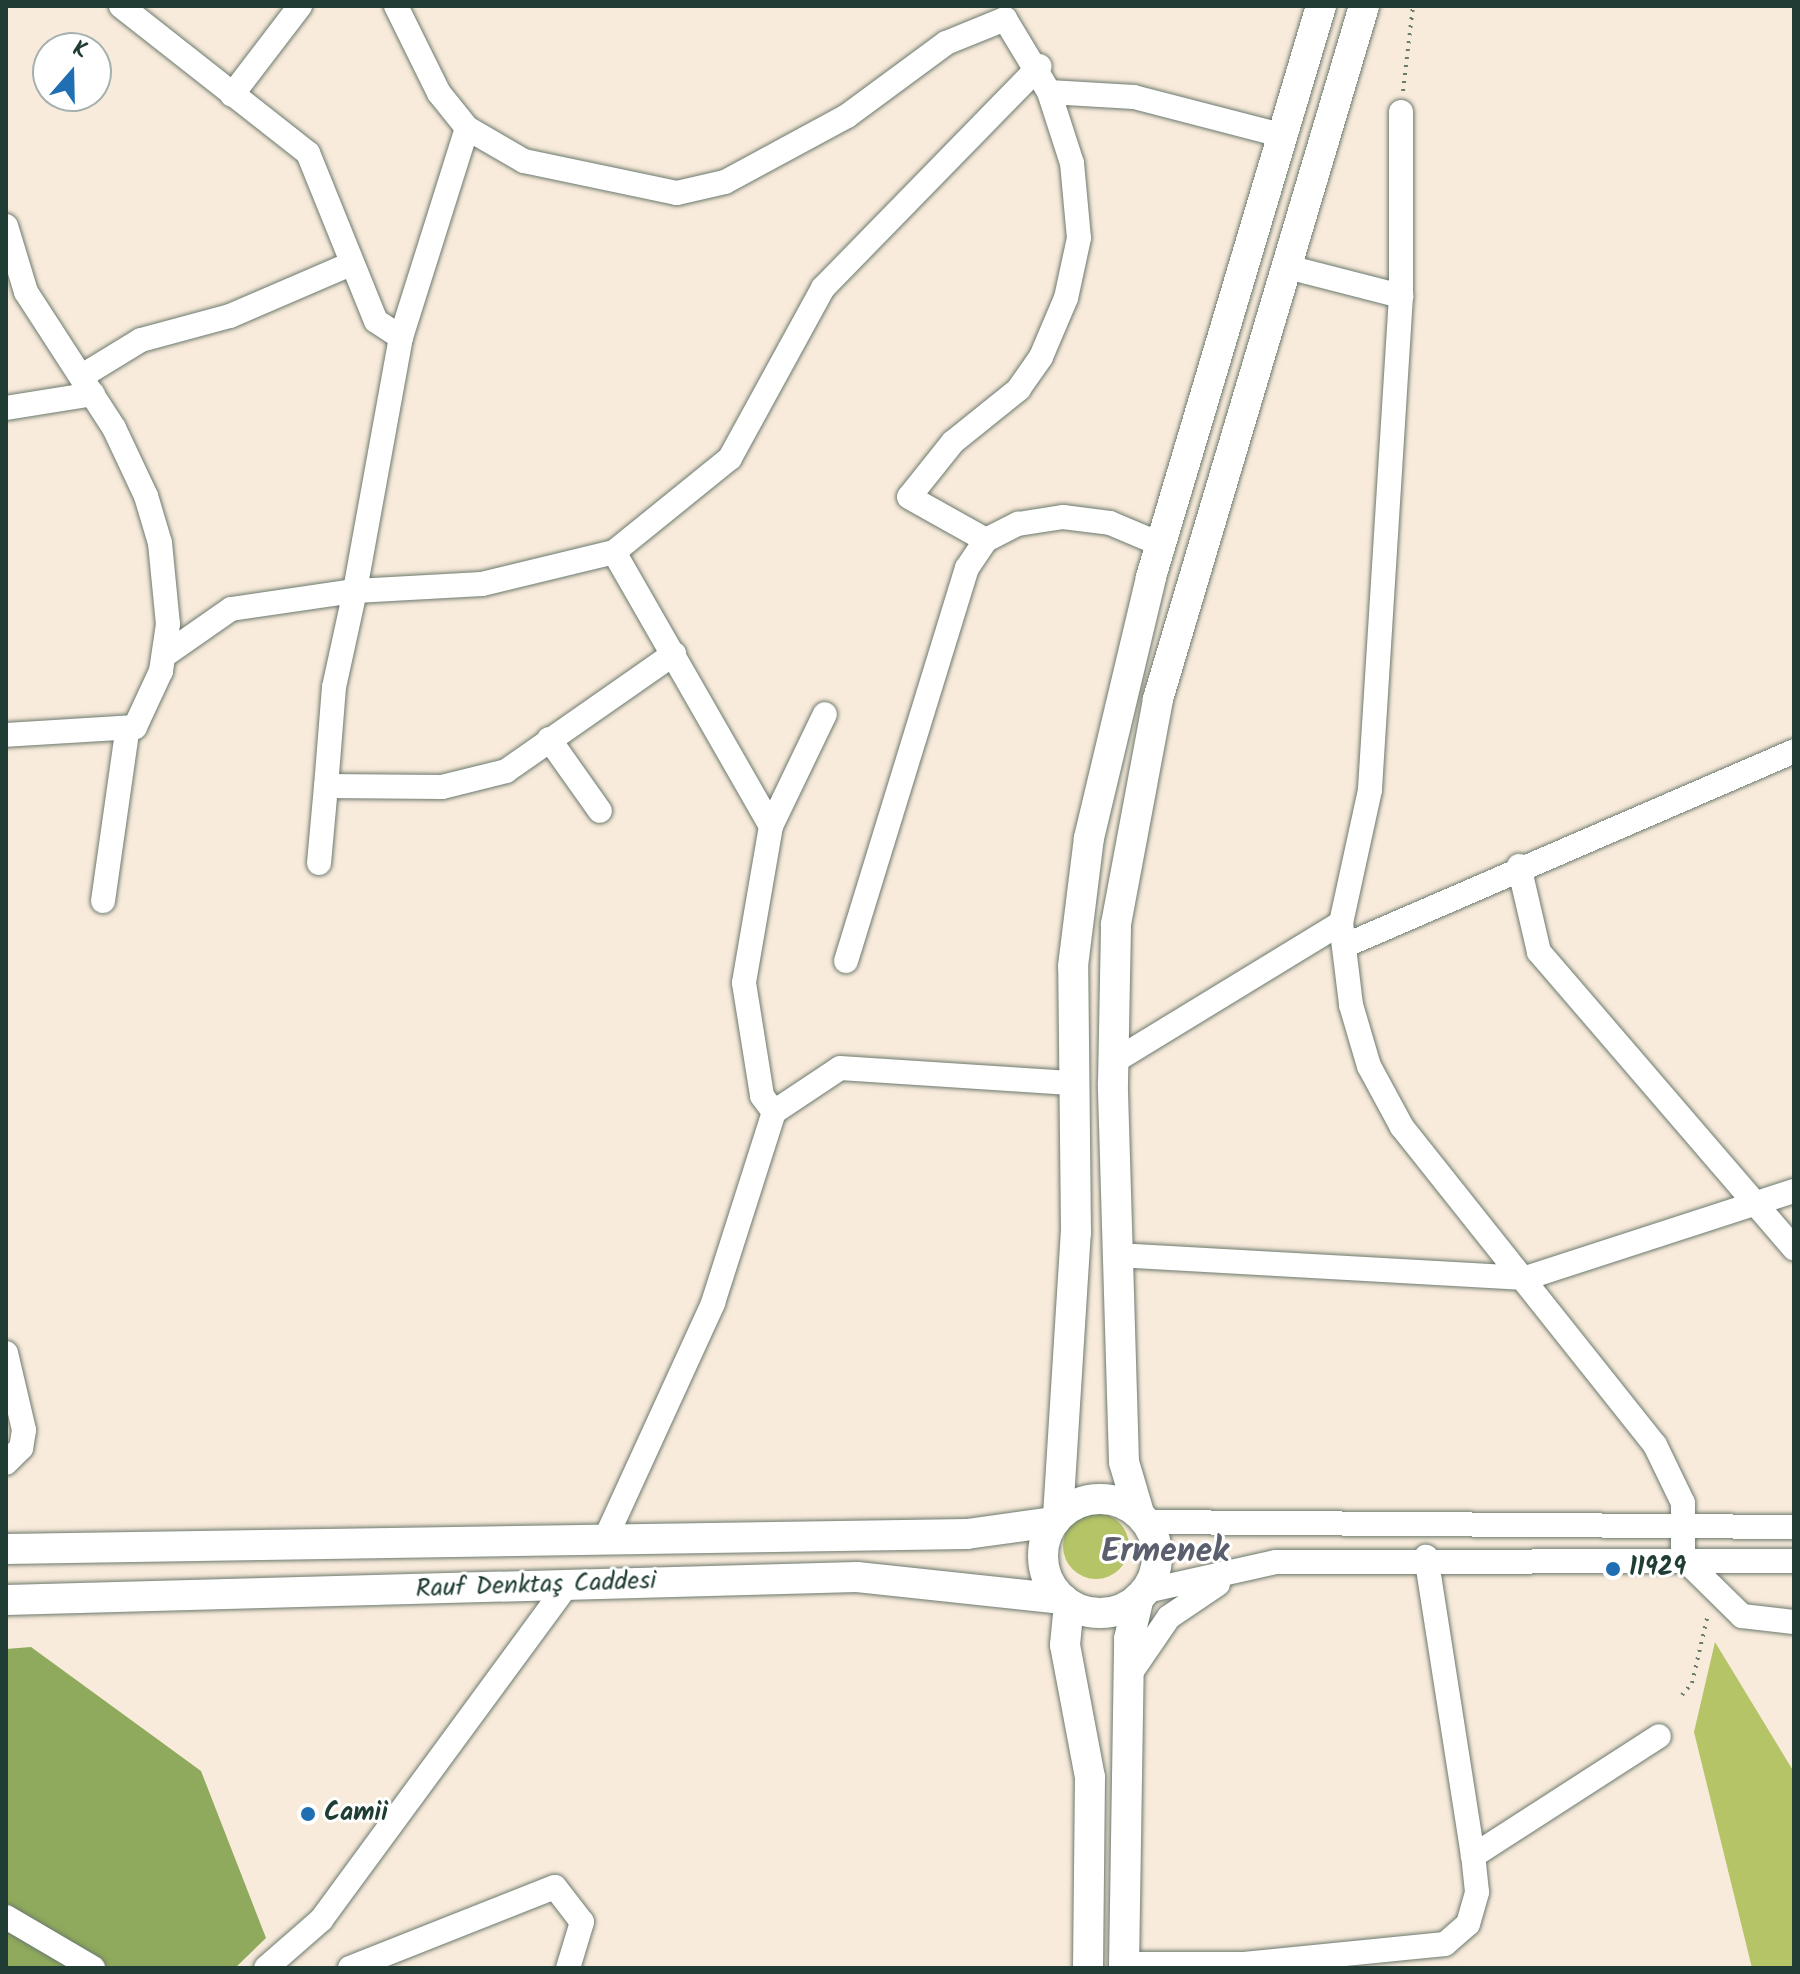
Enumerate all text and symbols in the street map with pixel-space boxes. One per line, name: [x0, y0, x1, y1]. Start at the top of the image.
north arrow: [32, 32, 112, 112]
text: K: [67, 32, 92, 70]
district label: Ermenek: [1101, 1533, 1229, 1573]
place label: 11929: [1629, 1553, 1686, 1585]
marker: 11929: [1604, 1560, 1622, 1578]
street label: Rauf Denktaş Caddesi: [415, 1566, 657, 1606]
place label: Camii: [324, 1798, 388, 1830]
marker: Camii: [299, 1805, 317, 1823]

